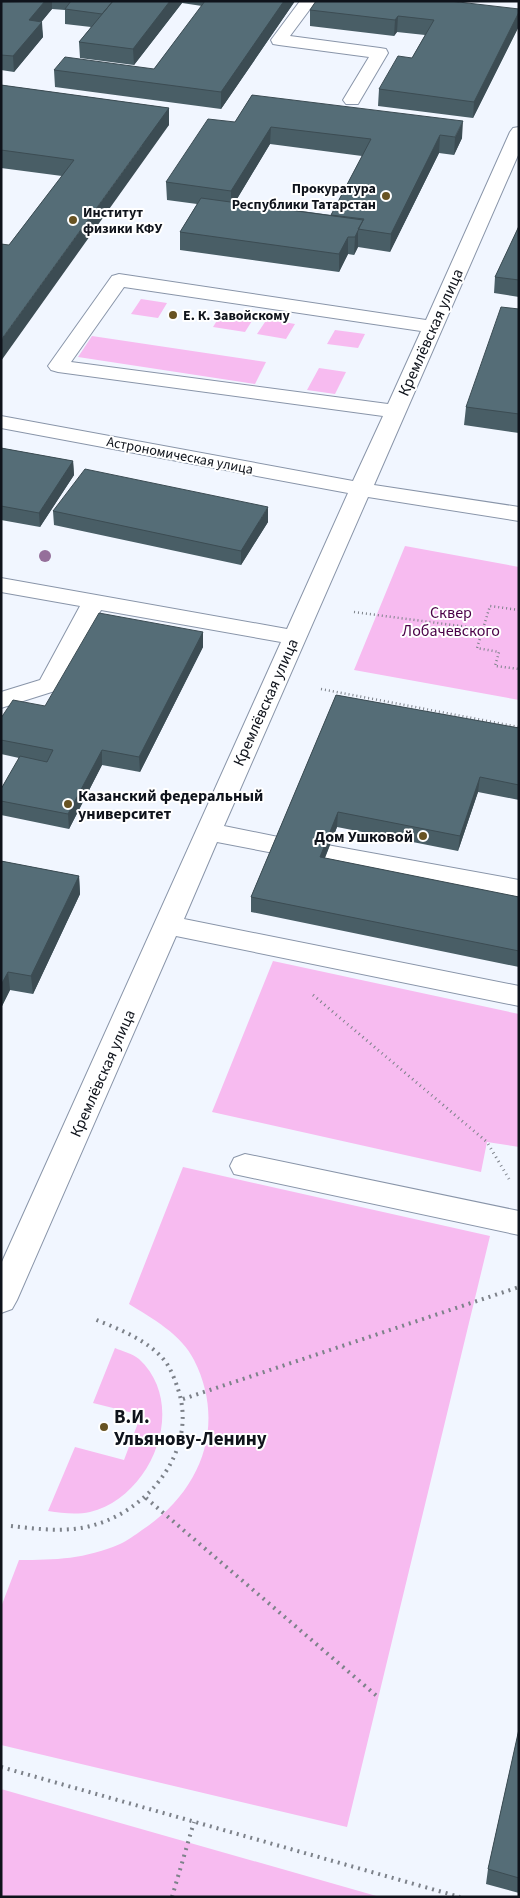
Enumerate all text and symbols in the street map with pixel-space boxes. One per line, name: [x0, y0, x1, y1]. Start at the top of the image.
place label: Прокуратура Республики Татарстан: [232, 179, 376, 215]
marker: Прокуратура Республики Татарстан: [380, 190, 392, 202]
place label: Институт физики КФУ: [83, 203, 162, 239]
marker: Институт физики КФУ: [67, 214, 79, 226]
street label: Кремлёвская улица: [393, 265, 469, 400]
place label: Е. К. Завойскому: [183, 306, 291, 326]
marker: Е. К. Завойскому: [167, 309, 179, 321]
street label: Астрономическая улица: [105, 432, 255, 480]
park label: Сквер Лобачевского: [402, 602, 500, 642]
street label: Кремлёвская улица: [228, 635, 304, 770]
place label: Казанский федеральный университет: [78, 785, 263, 825]
marker: Казанский федеральный университет: [62, 798, 74, 810]
place label: Дом Ушковой: [314, 826, 413, 848]
marker: Дом Ушковой: [417, 830, 429, 842]
street label: Кремлёвская улица: [65, 1006, 141, 1141]
place label: В.И. Ульянову-Ленину: [114, 1404, 267, 1453]
marker: В.И. Ульянову-Ленину: [98, 1421, 110, 1433]

